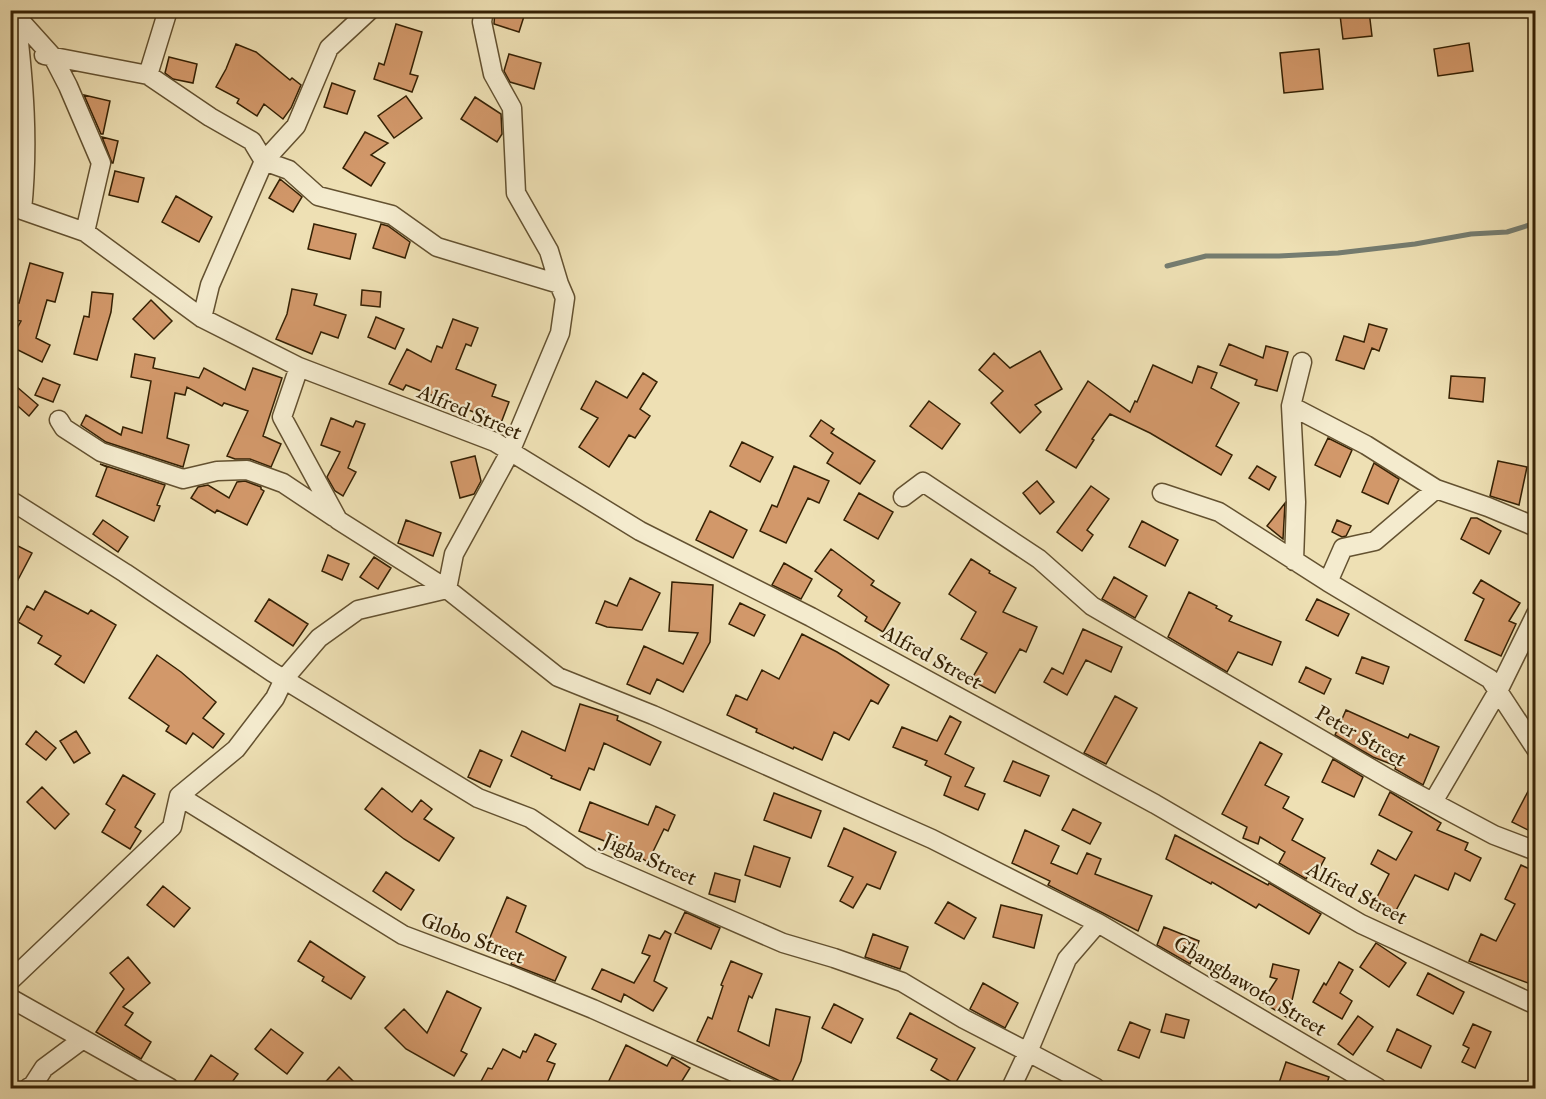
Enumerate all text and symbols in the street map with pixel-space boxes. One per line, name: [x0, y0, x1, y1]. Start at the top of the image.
street label: Alfred Street: [413, 378, 527, 446]
street label: Alfred Street: [876, 618, 987, 695]
street label: Peter Street: [1311, 699, 1412, 773]
street label: Jigba Street: [597, 826, 701, 891]
street label: Alfred Street: [1301, 855, 1412, 931]
street label: Globo Street: [417, 906, 529, 970]
street label: Gbangbawoto Street: [1169, 930, 1332, 1042]

